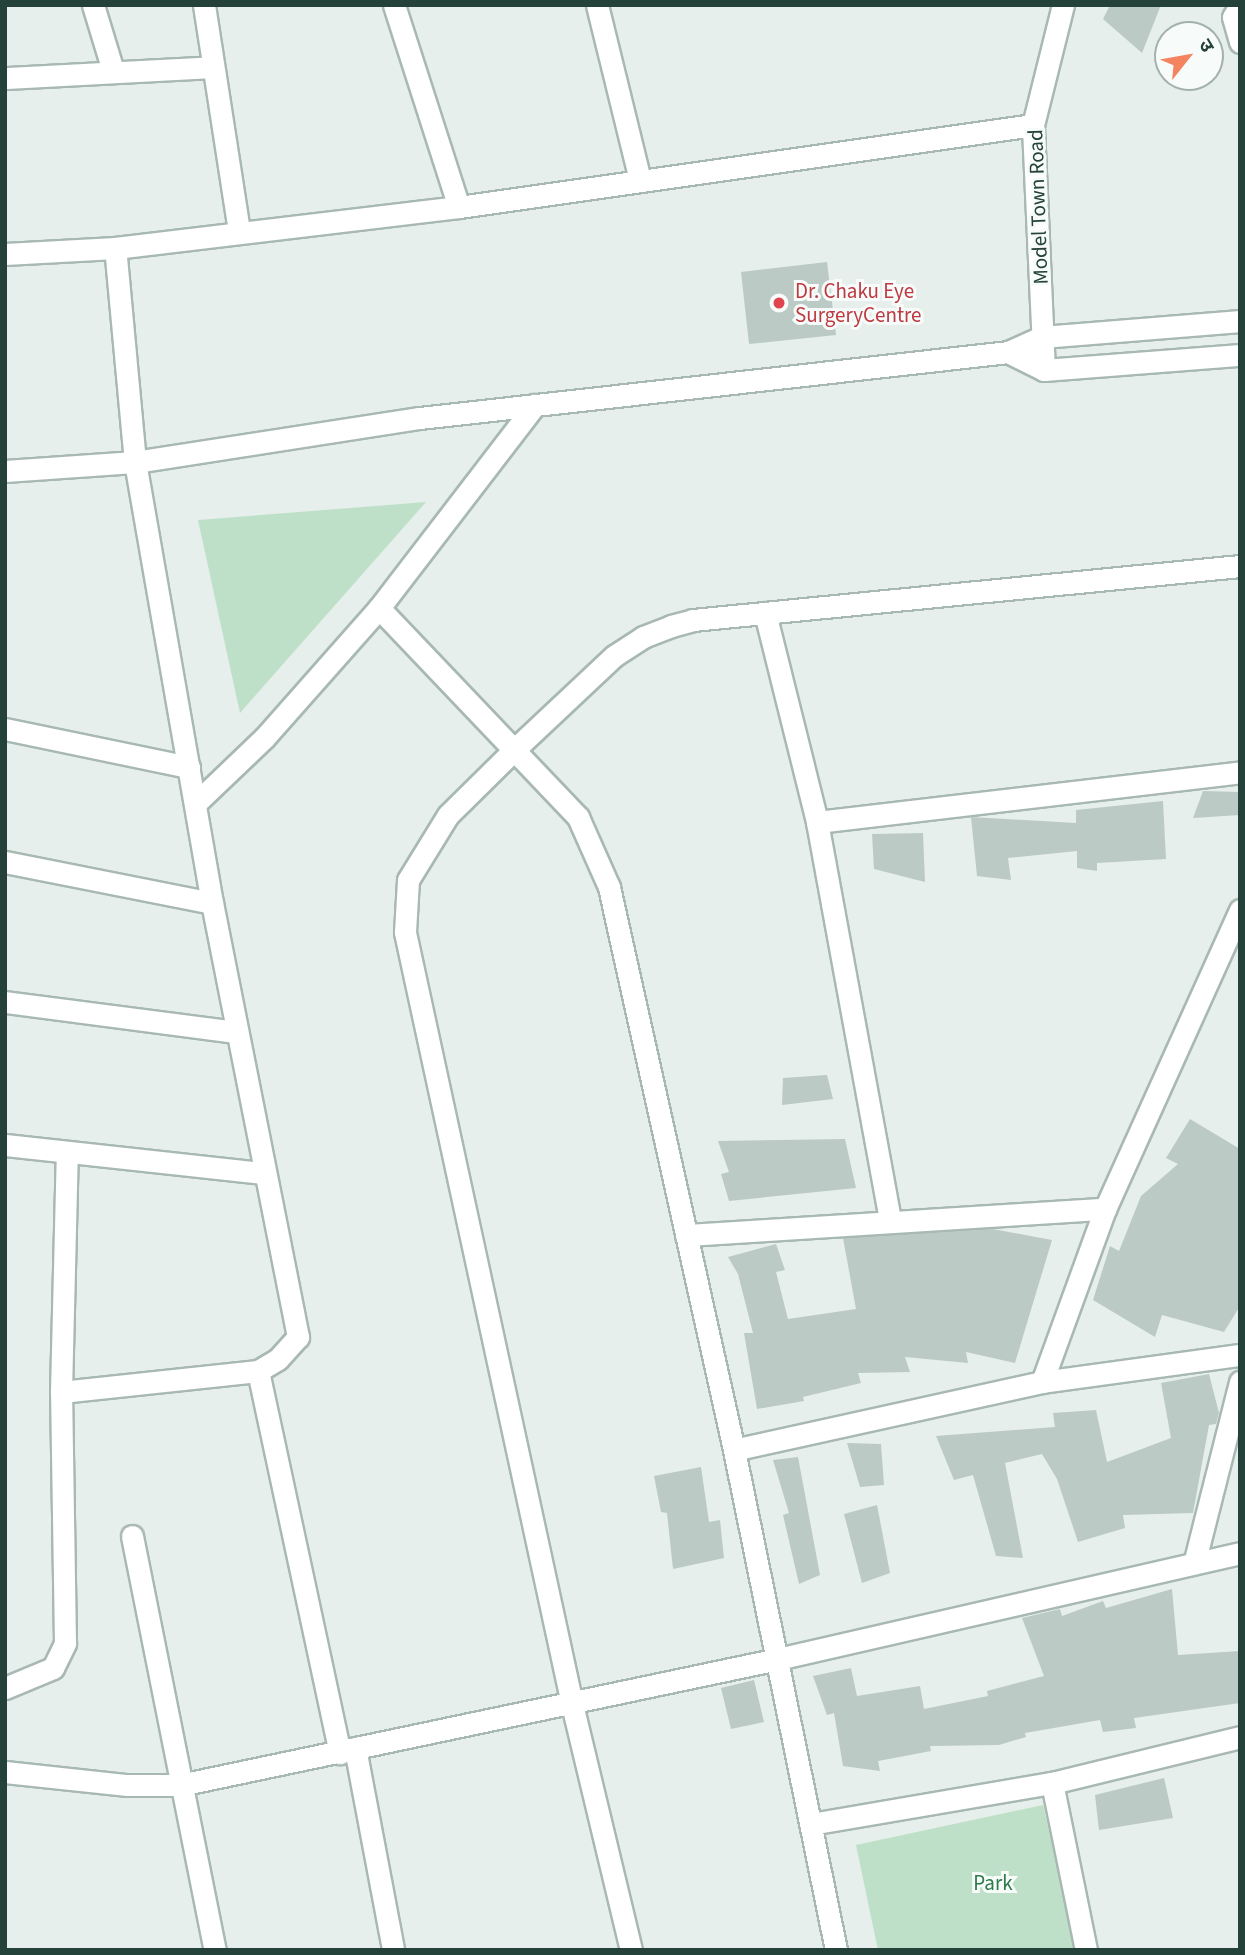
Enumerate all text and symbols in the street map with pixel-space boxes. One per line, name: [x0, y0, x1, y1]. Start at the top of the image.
north arrow: [1154, 21, 1224, 91]
text: उ: [1191, 34, 1220, 58]
street label: Model Town Road: [1023, 129, 1053, 285]
place label: Dr. Chaku Eye SurgeryCentre: [795, 278, 922, 328]
marker: Dr. Chaku Eye SurgeryCentre: [769, 293, 789, 313]
park label: Park: [973, 1870, 1013, 1896]

